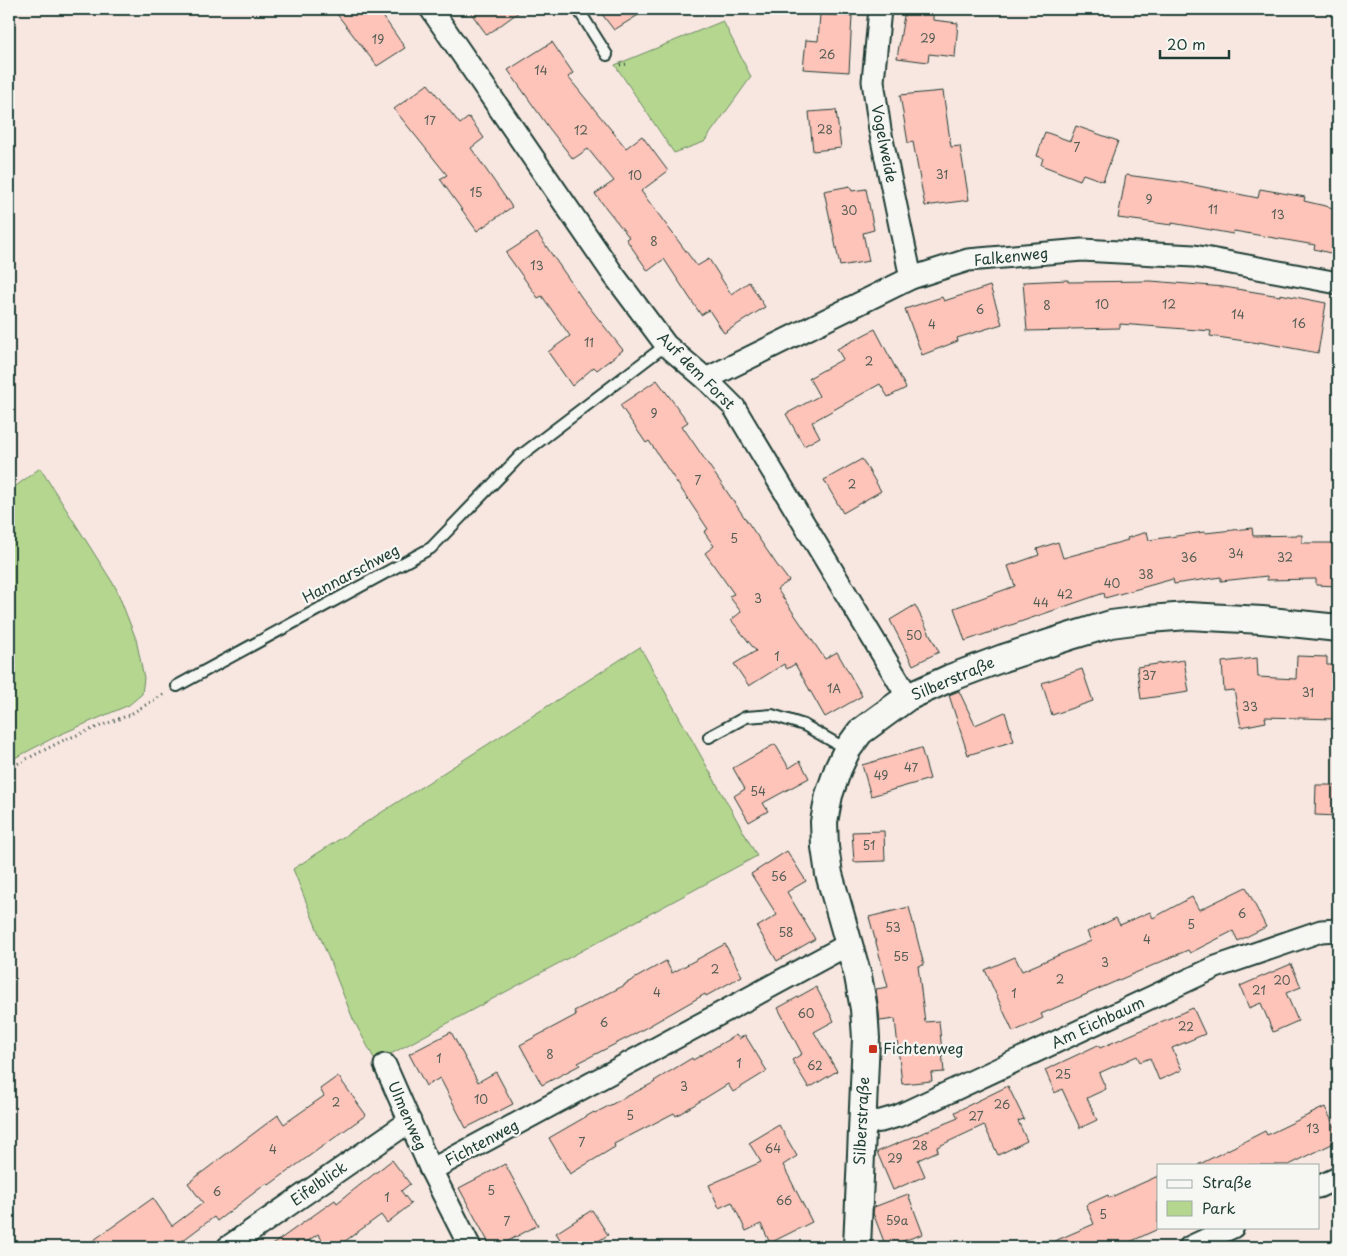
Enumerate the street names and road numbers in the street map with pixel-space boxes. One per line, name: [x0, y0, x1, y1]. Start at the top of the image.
street label: Vogelweide: [867, 103, 904, 185]
street label: Falkenweg: [972, 240, 1049, 271]
street label: Auf dem Forst: [653, 326, 741, 414]
street label: Hannarschweg: [298, 537, 403, 608]
street label: Silberstraße: [907, 650, 998, 705]
street label: Am Eichbaum: [1047, 990, 1148, 1053]
street label: Silberstraße: [847, 1076, 874, 1166]
street label: Ulmenweg: [383, 1077, 434, 1154]
street label: Fichtenweg: [440, 1113, 522, 1171]
street label: Eifelblick: [285, 1155, 351, 1211]

